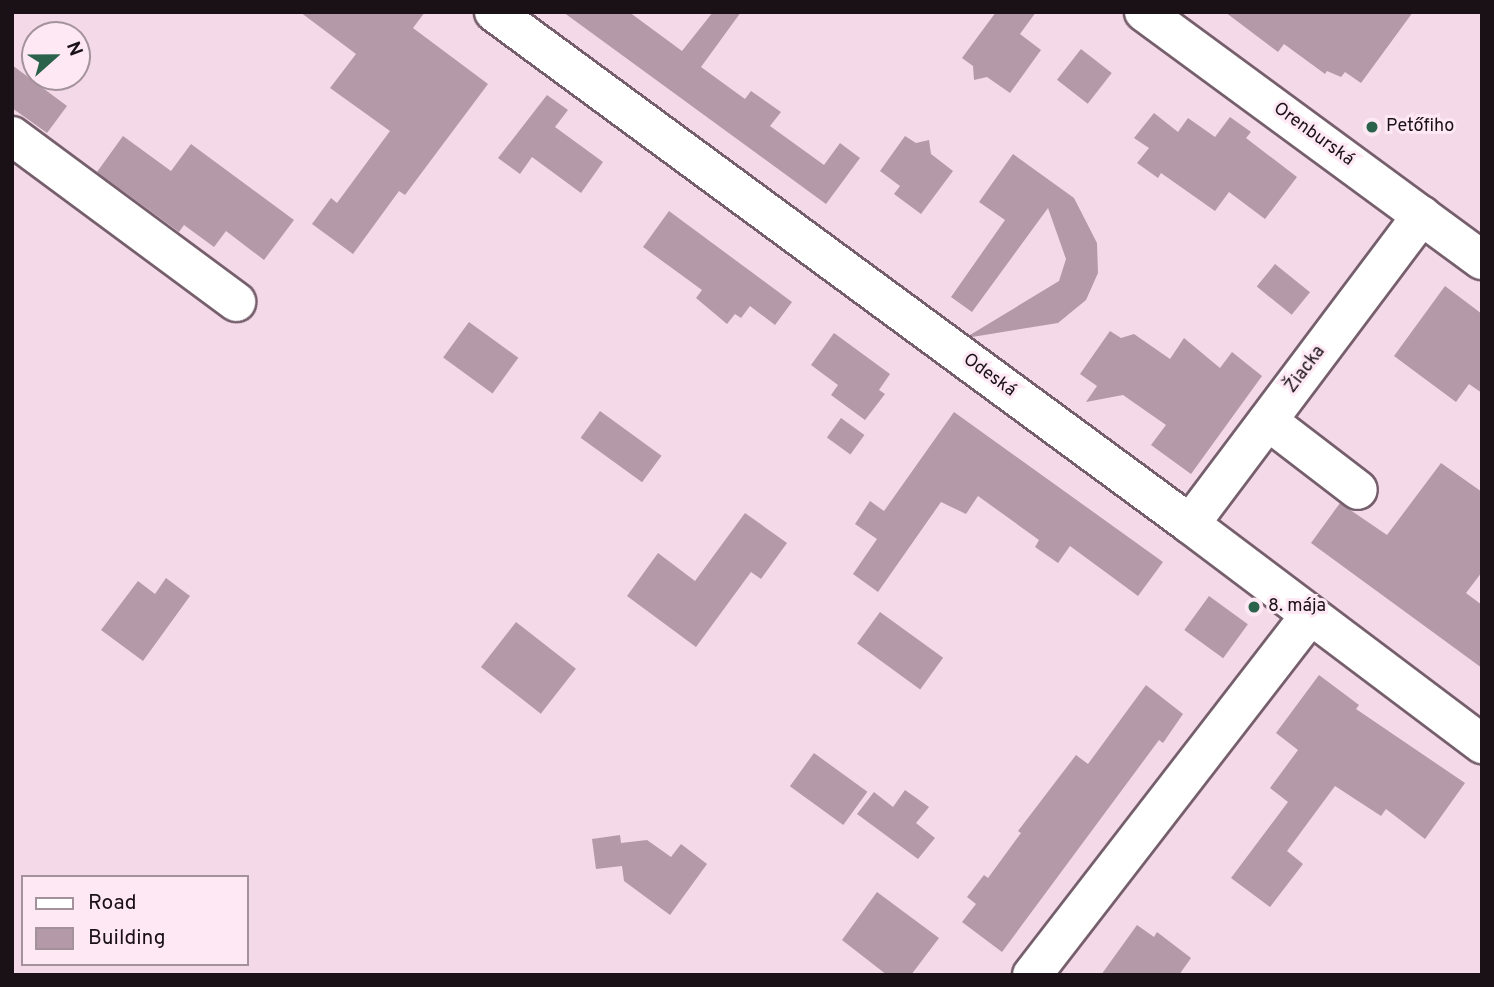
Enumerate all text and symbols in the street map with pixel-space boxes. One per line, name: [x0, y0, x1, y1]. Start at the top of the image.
north arrow: [21, 21, 91, 91]
text: N: [60, 39, 87, 60]
street label: Orenburská: [1268, 99, 1358, 171]
place label: Petőfiho: [1386, 116, 1454, 138]
marker: Petőfiho: [1364, 119, 1380, 135]
street label: Žiacka: [1281, 342, 1331, 398]
street label: Odeská: [958, 350, 1020, 402]
place label: 8. mája: [1268, 596, 1326, 618]
marker: 8. mája: [1246, 599, 1262, 615]
legend: [21, 875, 248, 966]
text: Road: [88, 890, 137, 917]
text: Building: [88, 925, 166, 952]

